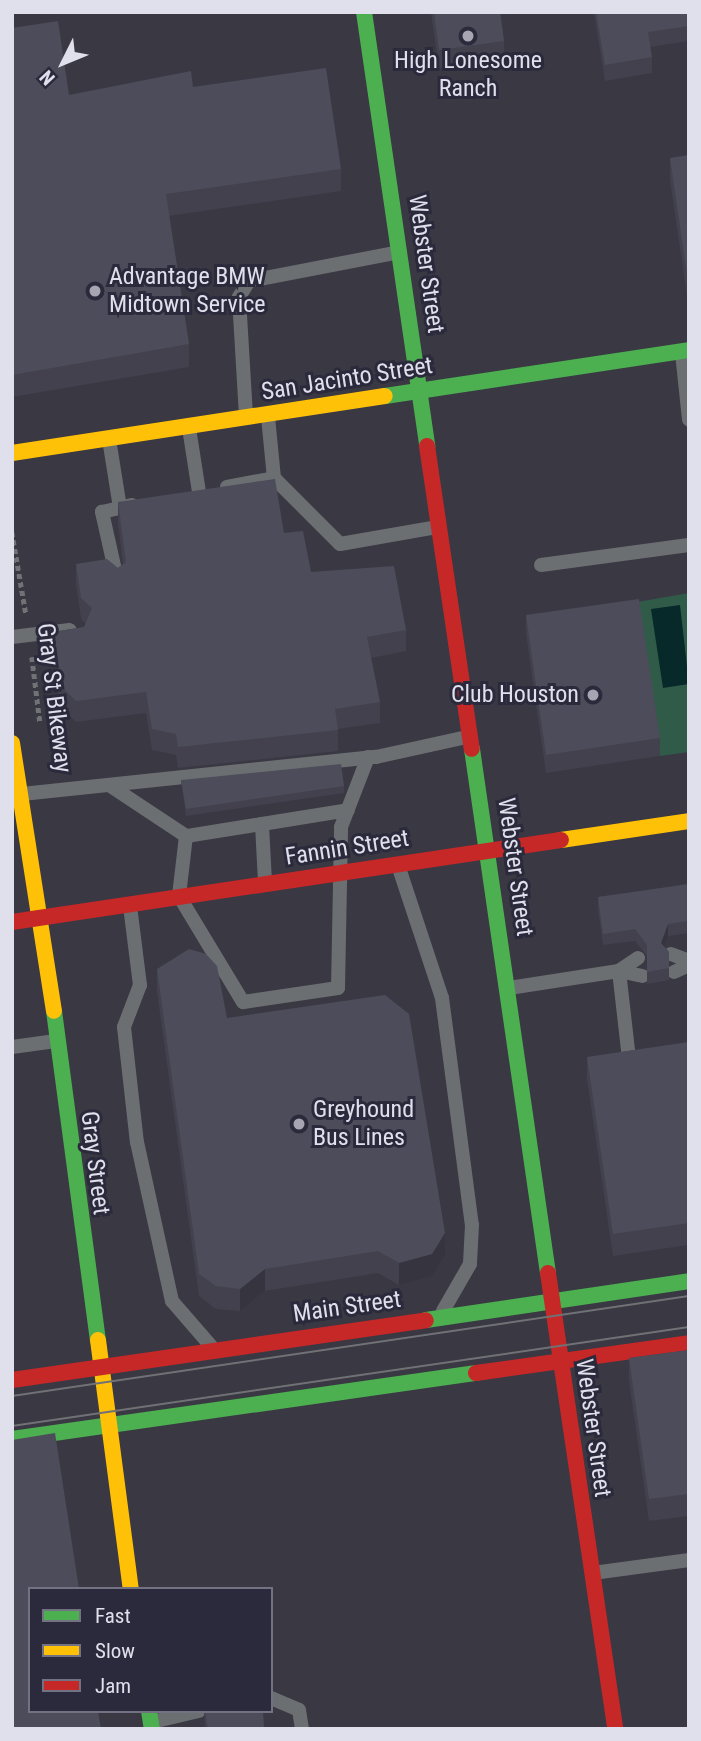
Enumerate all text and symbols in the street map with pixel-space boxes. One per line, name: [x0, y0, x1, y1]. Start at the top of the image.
north arrow: [28, 28, 98, 98]
marker: High Lonesome Ranch: [460, 28, 476, 44]
place label: High Lonesome Ranch: [394, 47, 542, 103]
text: N: [35, 66, 60, 90]
street label: Webster Street: [402, 193, 450, 335]
place label: Advantage BMW Midtown Service: [109, 263, 266, 319]
marker: Advantage BMW Midtown Service: [87, 283, 103, 299]
street label: San Jacinto Street: [259, 351, 435, 407]
street label: Gray St Bikeway: [31, 622, 77, 774]
place label: Club Houston: [451, 681, 579, 709]
marker: Club Houston: [585, 687, 601, 703]
street label: Webster Street: [491, 796, 539, 938]
street label: Fannin Street: [283, 824, 411, 872]
place label: Greyhound Bus Lines: [313, 1096, 414, 1152]
street label: Gray Street: [74, 1110, 116, 1216]
marker: Greyhound Bus Lines: [291, 1116, 307, 1132]
street label: Main Street: [291, 1285, 403, 1329]
street label: Webster Street: [569, 1357, 617, 1499]
legend: [28, 1587, 273, 1713]
text: Fast: [95, 1604, 131, 1628]
text: Slow: [95, 1639, 135, 1663]
text: Jam: [95, 1674, 131, 1698]

